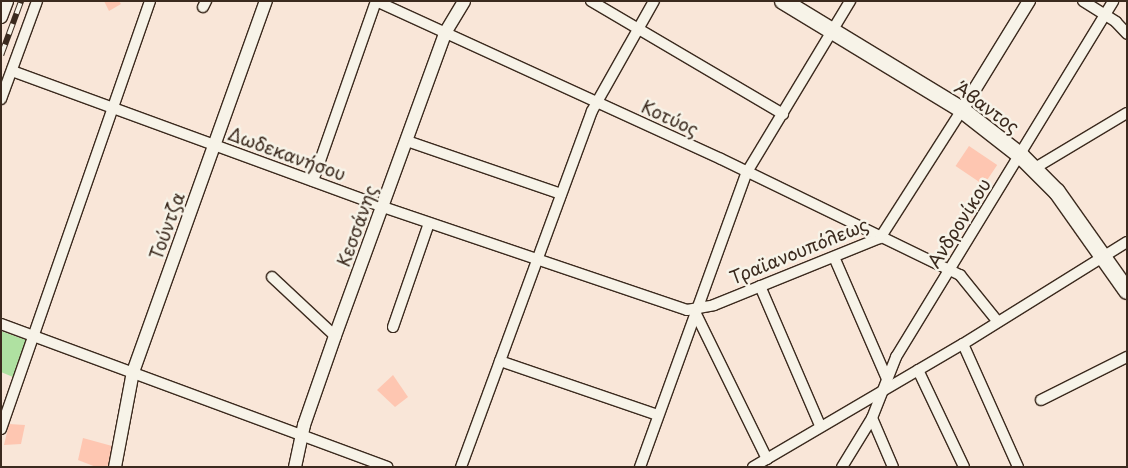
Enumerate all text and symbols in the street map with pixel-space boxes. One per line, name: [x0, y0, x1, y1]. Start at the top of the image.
street label: Άβαντος: [950, 76, 1024, 138]
street label: Κοτύος: [638, 95, 702, 141]
street label: Δωδεκανήσου: [225, 123, 349, 185]
street label: Ανδρονίκου: [923, 174, 995, 272]
street label: Κεσσάνης: [332, 182, 382, 270]
street label: Τούντζα: [145, 189, 189, 263]
street label: Τραϊανουπόλεως: [727, 213, 871, 289]

